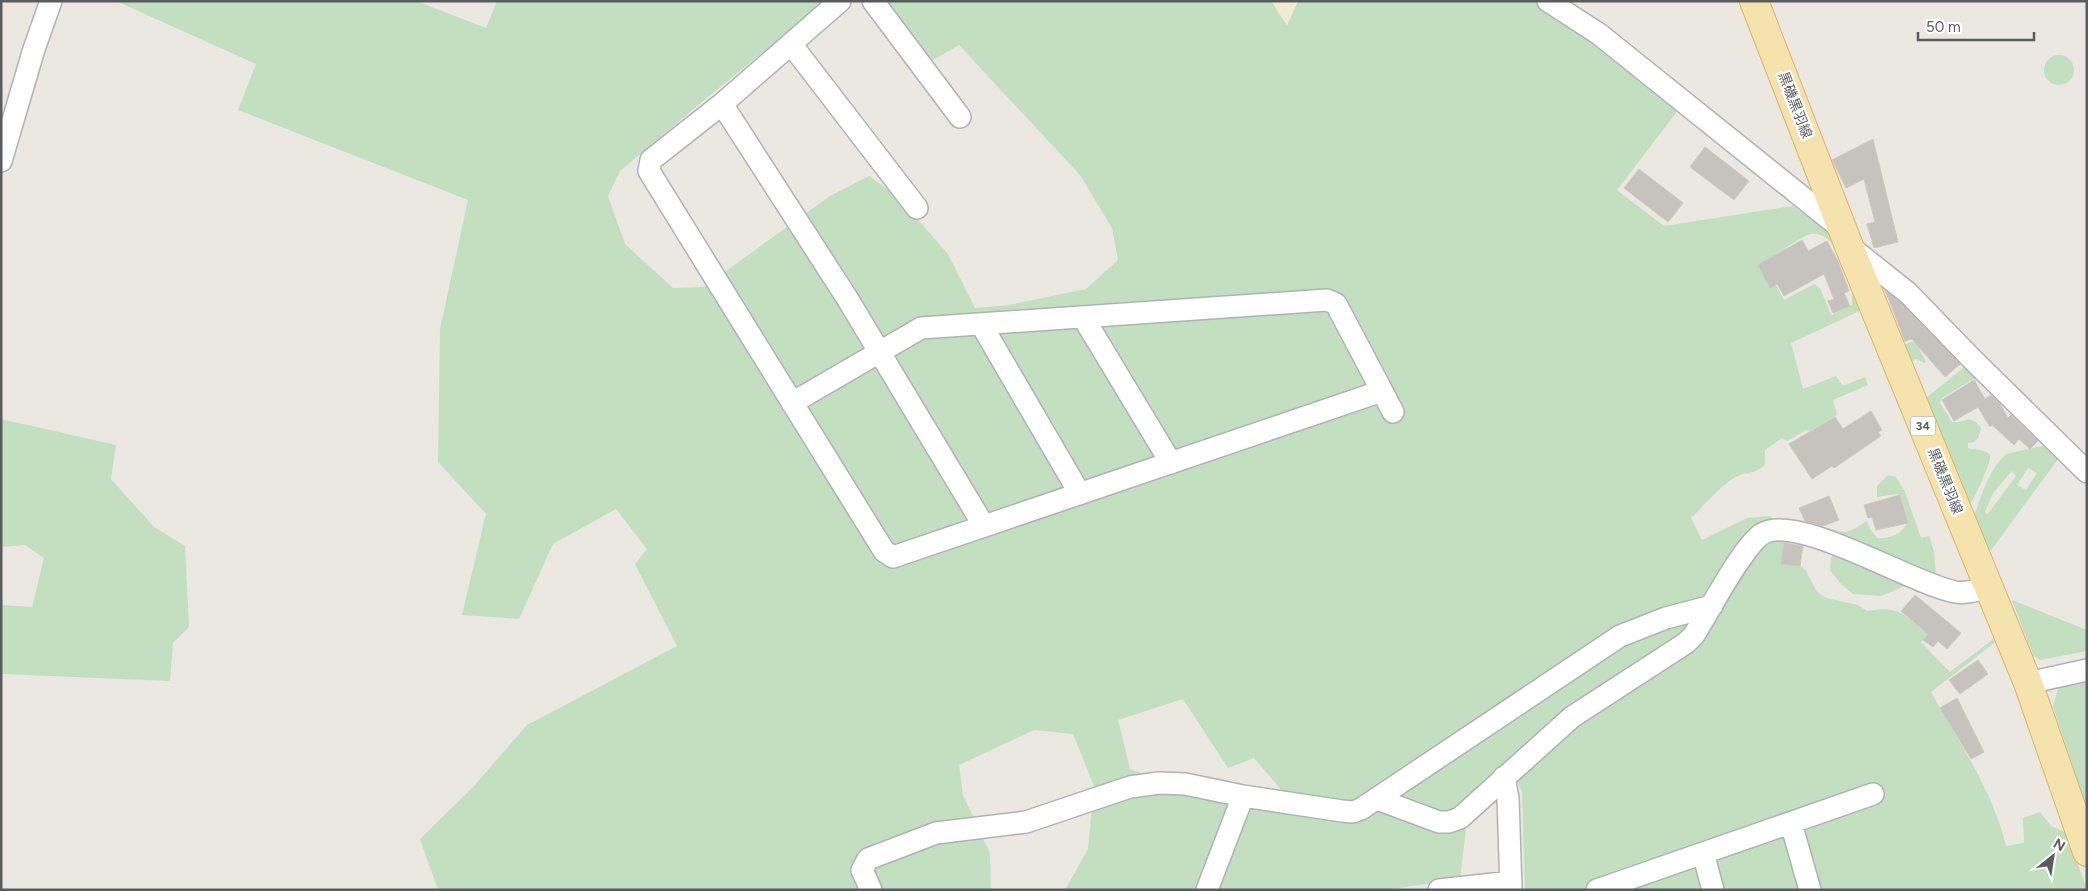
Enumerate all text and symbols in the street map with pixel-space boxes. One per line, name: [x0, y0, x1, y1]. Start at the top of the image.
scale bar: [1918, 10, 2034, 42]
text: 50 m: [1926, 18, 1961, 36]
street label: 黒磯黒羽線: [1775, 69, 1815, 141]
road number: 34: [1910, 416, 1936, 436]
street label: 黒磯黒羽線: [1924, 445, 1966, 517]
north arrow: [2028, 831, 2078, 881]
text: N: [2050, 835, 2068, 855]

